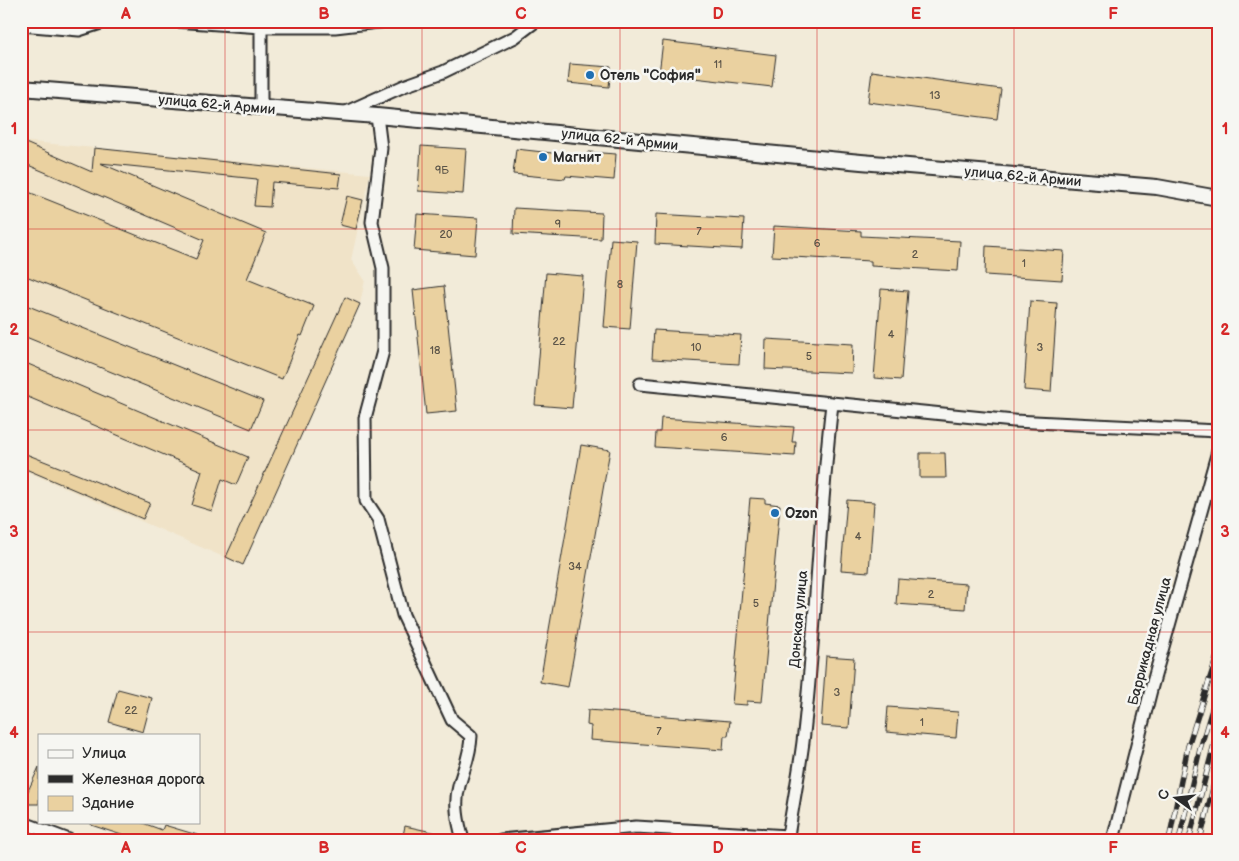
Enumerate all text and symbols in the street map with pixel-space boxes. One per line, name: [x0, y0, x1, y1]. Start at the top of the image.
text: A: [120, 5, 131, 24]
text: B: [318, 5, 330, 24]
text: C: [515, 5, 527, 24]
text: D: [712, 5, 724, 24]
text: E: [911, 5, 921, 24]
text: F: [1108, 5, 1118, 24]
house number: 11: [714, 58, 722, 71]
place label: Отель "София": [600, 67, 701, 84]
marker: Отель "София": [584, 69, 596, 81]
house number: 13: [929, 89, 941, 102]
street label: улица 62-й Армии: [158, 91, 276, 118]
text: 1: [11, 120, 17, 139]
text: 1: [1222, 120, 1228, 139]
street label: улица 62-й Армии: [561, 125, 679, 154]
place label: Магнит: [553, 149, 601, 166]
marker: Магнит: [537, 151, 549, 163]
street label: улица 62-й Армии: [964, 163, 1082, 190]
house number: 9Б: [435, 164, 449, 177]
house number: 9: [555, 218, 561, 231]
house number: 7: [696, 225, 702, 238]
house number: 20: [440, 228, 453, 241]
house number: 6: [814, 237, 821, 250]
house number: 2: [912, 248, 919, 261]
house number: 1: [1022, 257, 1026, 270]
house number: 8: [617, 278, 623, 291]
text: 2: [9, 321, 19, 340]
text: 2: [1220, 321, 1230, 340]
house number: 4: [888, 328, 895, 341]
house number: 22: [553, 335, 566, 348]
house number: 10: [691, 341, 702, 354]
house number: 3: [1037, 341, 1044, 354]
house number: 18: [430, 344, 440, 357]
house number: 5: [806, 350, 812, 363]
house number: 6: [721, 431, 728, 444]
place label: Ozon: [785, 505, 818, 522]
marker: Ozon: [769, 507, 781, 519]
text: 3: [9, 523, 19, 542]
text: 3: [1220, 523, 1230, 542]
house number: 4: [855, 530, 862, 543]
house number: 34: [568, 560, 582, 573]
street label: Донская улица: [786, 569, 811, 668]
street label: Баррикадная улица: [1124, 574, 1175, 707]
house number: 2: [928, 588, 935, 601]
house number: 5: [753, 597, 759, 610]
house number: 3: [834, 686, 841, 699]
house number: 22: [125, 704, 138, 717]
house number: 1: [920, 716, 924, 729]
text: 4: [9, 724, 19, 743]
text: 4: [1220, 724, 1230, 743]
house number: 7: [656, 725, 662, 738]
legend: [38, 734, 200, 824]
text: Улица: [82, 744, 127, 763]
text: Железная дорога: [82, 770, 205, 789]
north arrow: [1152, 774, 1202, 824]
text: С: [1154, 788, 1173, 802]
text: Здание: [82, 794, 134, 813]
text: A: [120, 839, 131, 858]
text: B: [318, 839, 330, 858]
text: C: [515, 839, 527, 858]
text: D: [712, 839, 724, 858]
text: E: [911, 839, 921, 858]
text: F: [1108, 839, 1118, 858]

